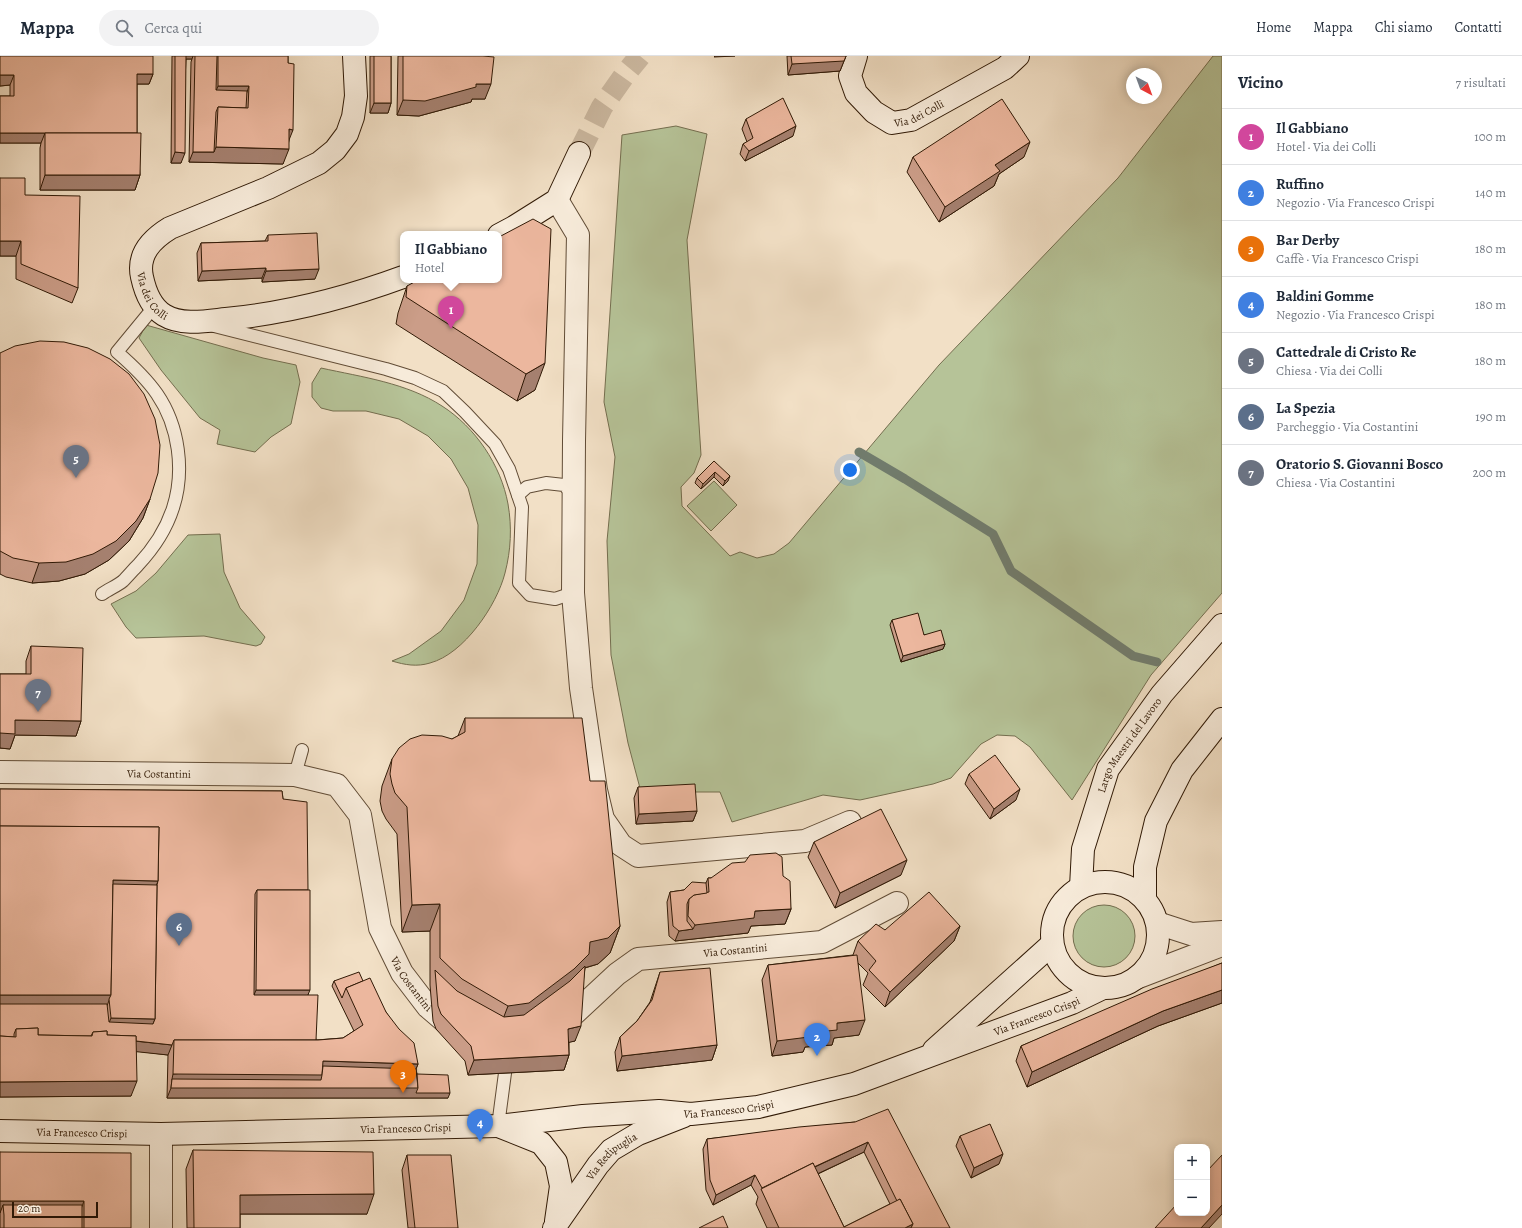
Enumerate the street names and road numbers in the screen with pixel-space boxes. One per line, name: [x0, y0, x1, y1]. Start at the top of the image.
street label: Via dei Colli: [892, 96, 947, 131]
street label: Via dei Colli: [133, 270, 170, 324]
street label: Largo Maestri del Lavoro: [1094, 694, 1165, 795]
street label: Via Costantini: [126, 766, 191, 782]
street label: Via Costantini: [702, 940, 768, 961]
street label: Via Costantini: [387, 953, 435, 1015]
street label: Via Francesco Crispi: [991, 993, 1082, 1040]
street label: Via Francesco Crispi: [682, 1096, 775, 1122]
street label: Via Francesco Crispi: [359, 1120, 451, 1137]
street label: Via Francesco Crispi: [35, 1125, 128, 1141]
street label: Via Redipuglia: [582, 1129, 641, 1184]

